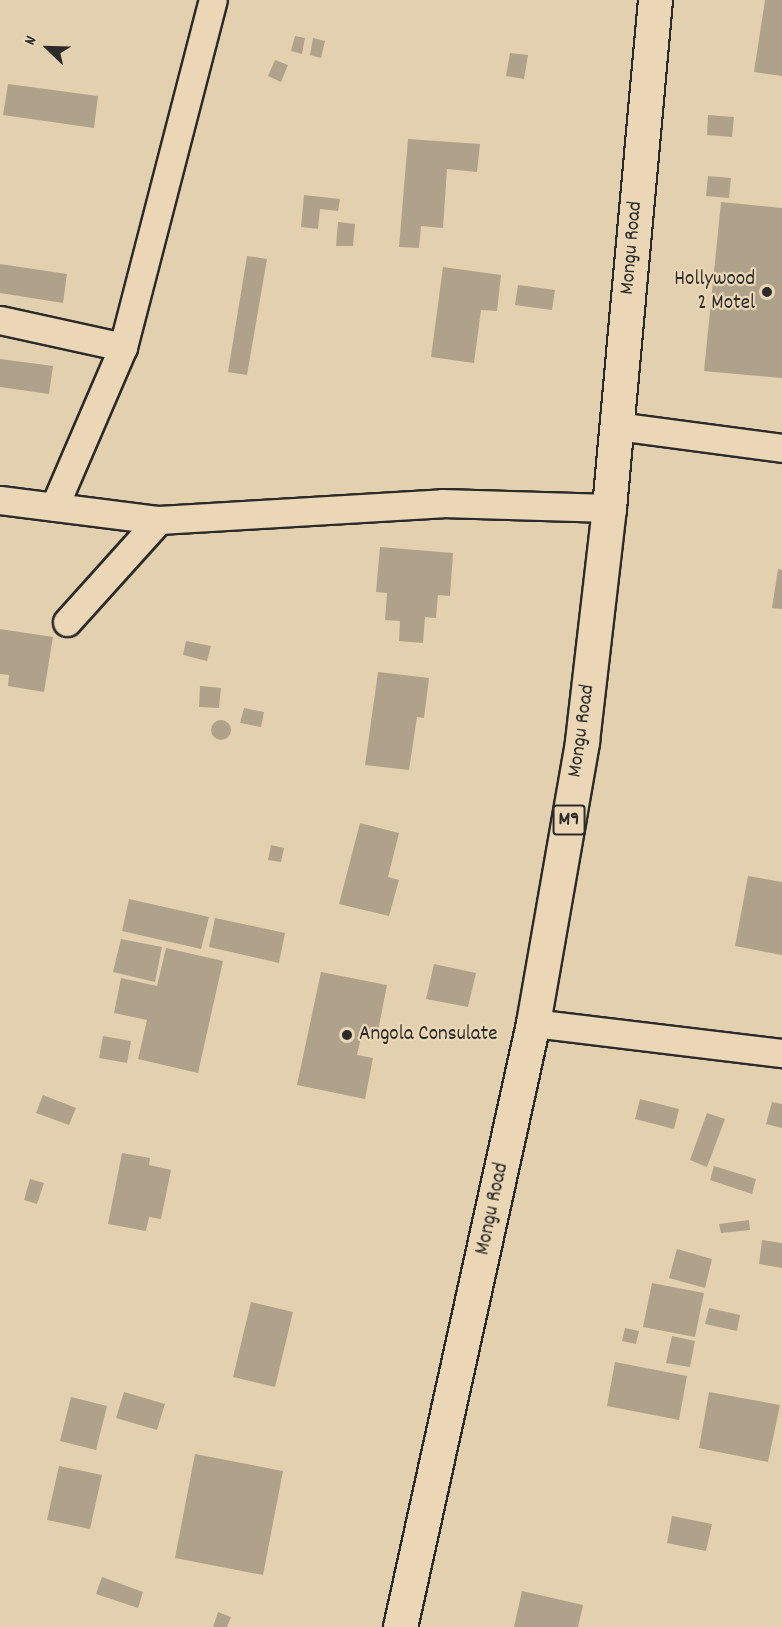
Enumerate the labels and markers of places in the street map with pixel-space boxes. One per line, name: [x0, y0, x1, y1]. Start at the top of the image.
place label: Hollywood 2 Motel: [674, 267, 755, 317]
marker: Hollywood 2 Motel: [760, 285, 774, 299]
place label: Angola Consulate: [359, 1022, 498, 1048]
marker: Angola Consulate: [340, 1028, 354, 1042]

